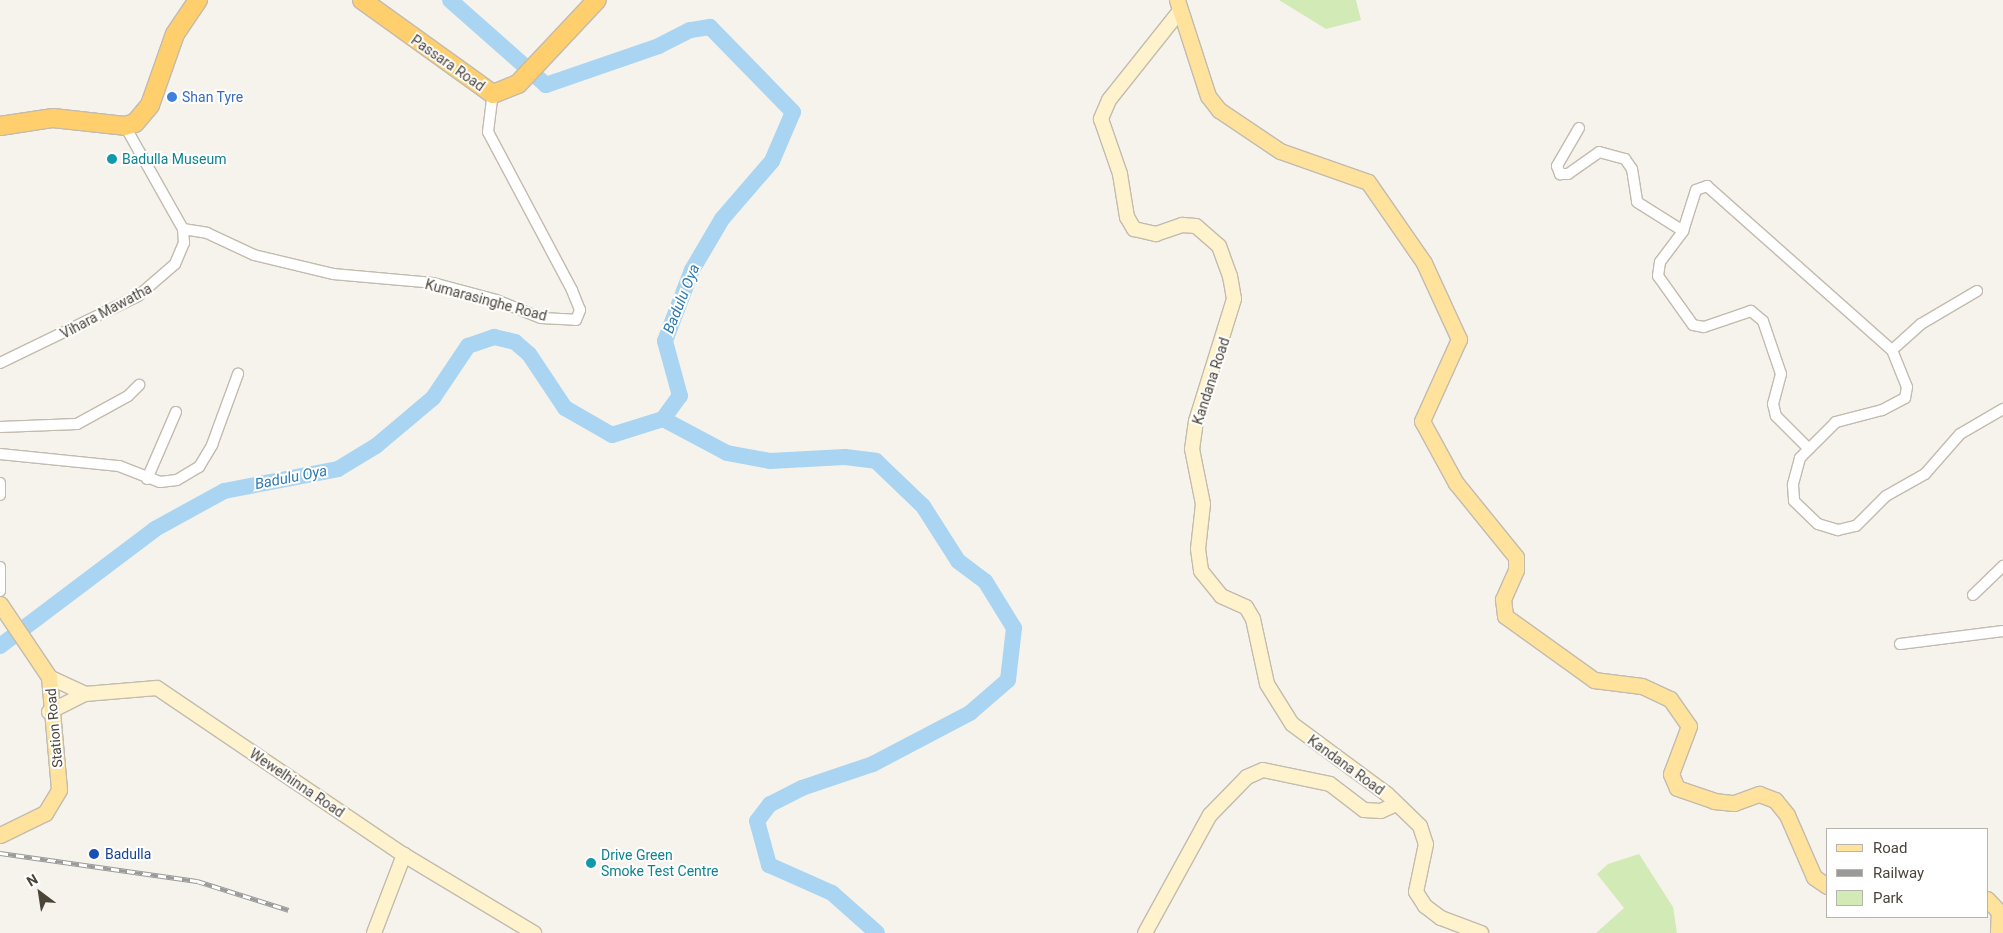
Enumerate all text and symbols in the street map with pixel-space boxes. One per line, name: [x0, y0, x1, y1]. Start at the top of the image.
street label: Passara Road: [408, 31, 488, 95]
place label: Shan Tyre: [182, 89, 243, 105]
marker: Shan Tyre: [166, 91, 178, 103]
place label: Badulla Museum: [122, 151, 226, 167]
marker: Badulla Museum: [106, 153, 118, 165]
water label: Badulu Oya: [660, 262, 704, 336]
street label: Kumarasinghe Road: [423, 276, 549, 324]
street label: Vihara Mawatha: [57, 280, 155, 342]
street label: Kandana Road: [1189, 335, 1233, 427]
water label: Badulu Oya: [253, 462, 329, 494]
street label: Station Road: [42, 688, 66, 768]
street label: Kandana Road: [1304, 732, 1388, 798]
street label: Wewelhinna Road: [246, 745, 348, 821]
legend: [1826, 828, 1988, 918]
text: Road: [1873, 839, 1907, 857]
place label: Badulla: [105, 846, 151, 862]
marker: Badulla: [87, 847, 101, 861]
place label: Drive Green Smoke Test Centre: [601, 847, 719, 880]
marker: Drive Green Smoke Test Centre: [585, 857, 597, 869]
text: Railway: [1873, 864, 1924, 882]
north arrow: [15, 868, 65, 918]
text: N: [24, 871, 41, 890]
text: Park: [1873, 889, 1903, 907]

